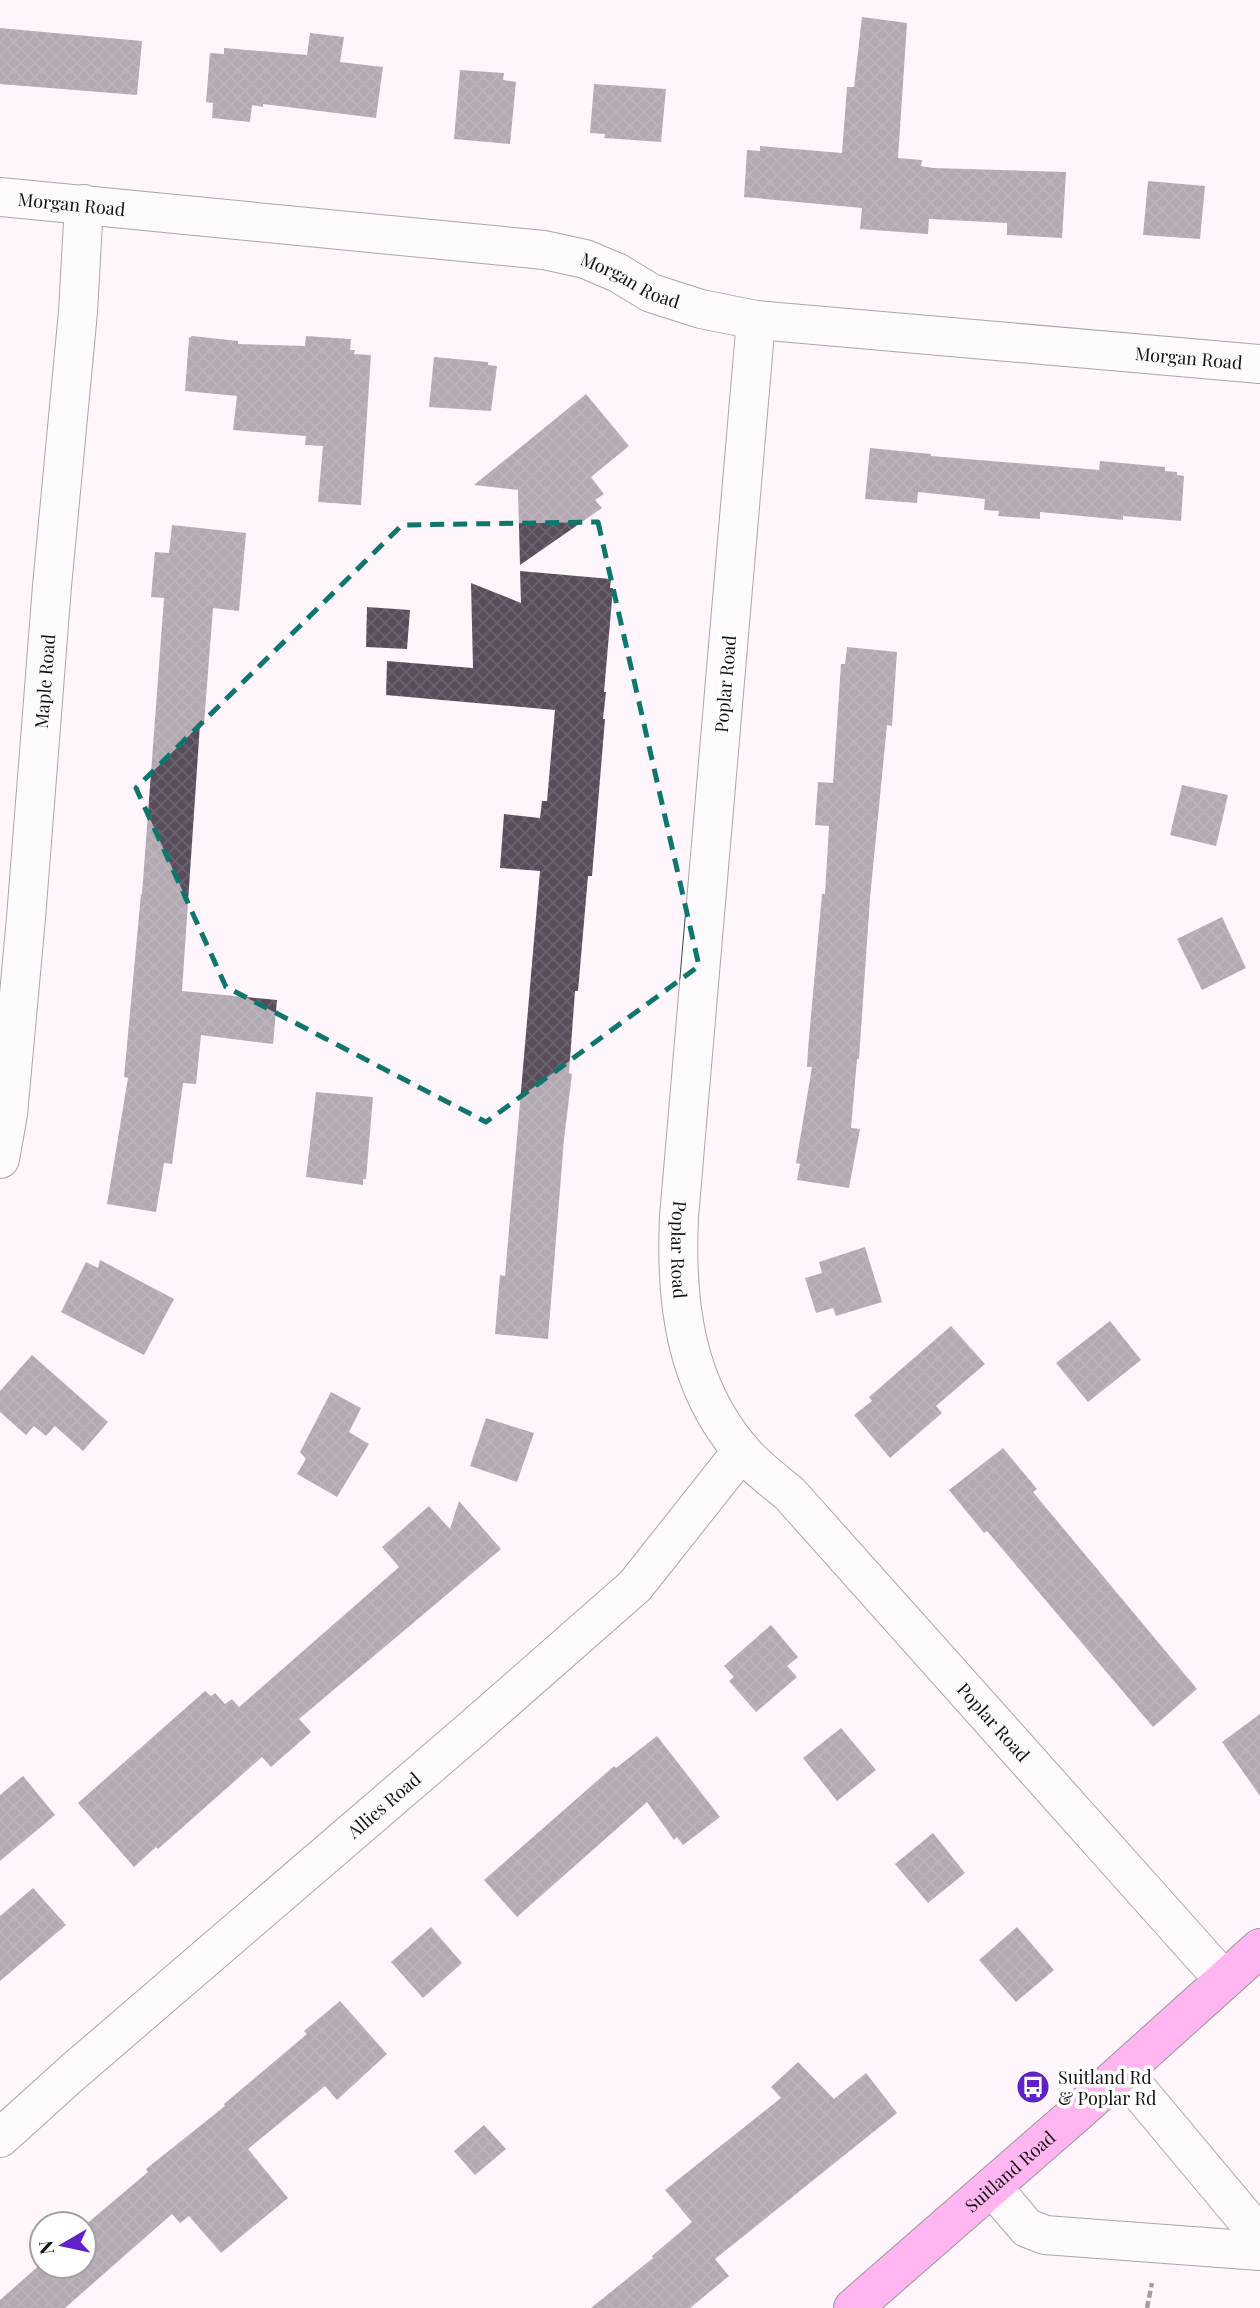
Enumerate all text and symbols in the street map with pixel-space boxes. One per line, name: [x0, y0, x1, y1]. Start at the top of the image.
street label: Morgan Road: [17, 187, 127, 221]
street label: Morgan Road: [577, 247, 684, 314]
street label: Morgan Road: [1134, 341, 1244, 374]
street label: Maple Road: [29, 633, 60, 729]
street label: Poplar Road: [709, 634, 741, 734]
street label: Poplar Road: [666, 1200, 693, 1300]
street label: Poplar Road: [952, 1677, 1035, 1767]
street label: Allies Road: [341, 1766, 426, 1844]
place label: Suitland Rd & Poplar Rd: [1058, 2065, 1157, 2110]
bus stop icon: Suitland Rd & Poplar Rd: [1014, 2068, 1052, 2106]
street label: Suitland Road: [959, 2125, 1060, 2217]
north arrow: [28, 2210, 98, 2280]
text: N: [31, 2239, 59, 2257]

